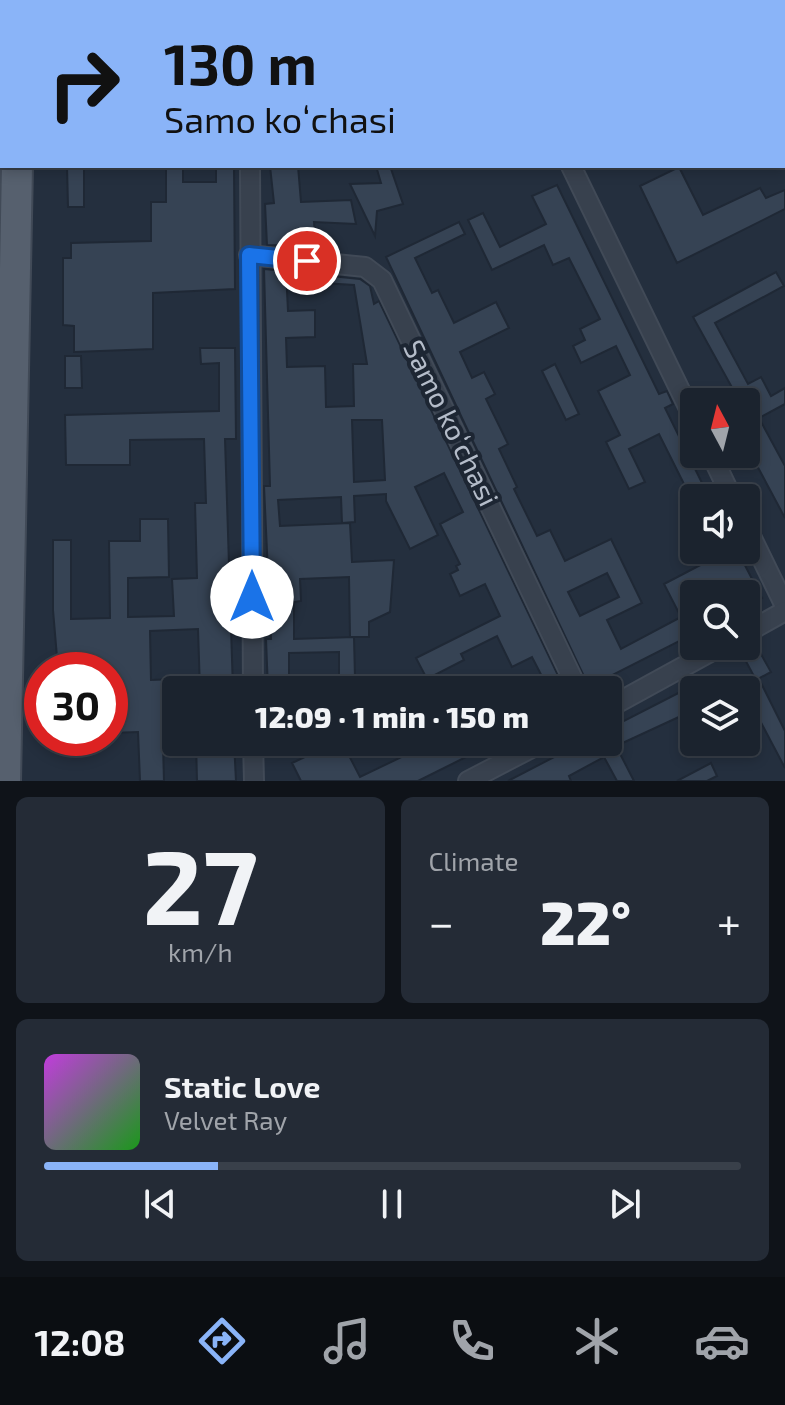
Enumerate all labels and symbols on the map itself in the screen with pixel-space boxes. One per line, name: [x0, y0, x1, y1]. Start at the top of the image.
pin: [273, 227, 341, 295]
street label: Samo koʻchasi: [397, 334, 507, 511]
north arrow: [680, 388, 760, 468]
position arrow: [210, 555, 294, 639]
speed limit sign: 30: [24, 652, 128, 756]

